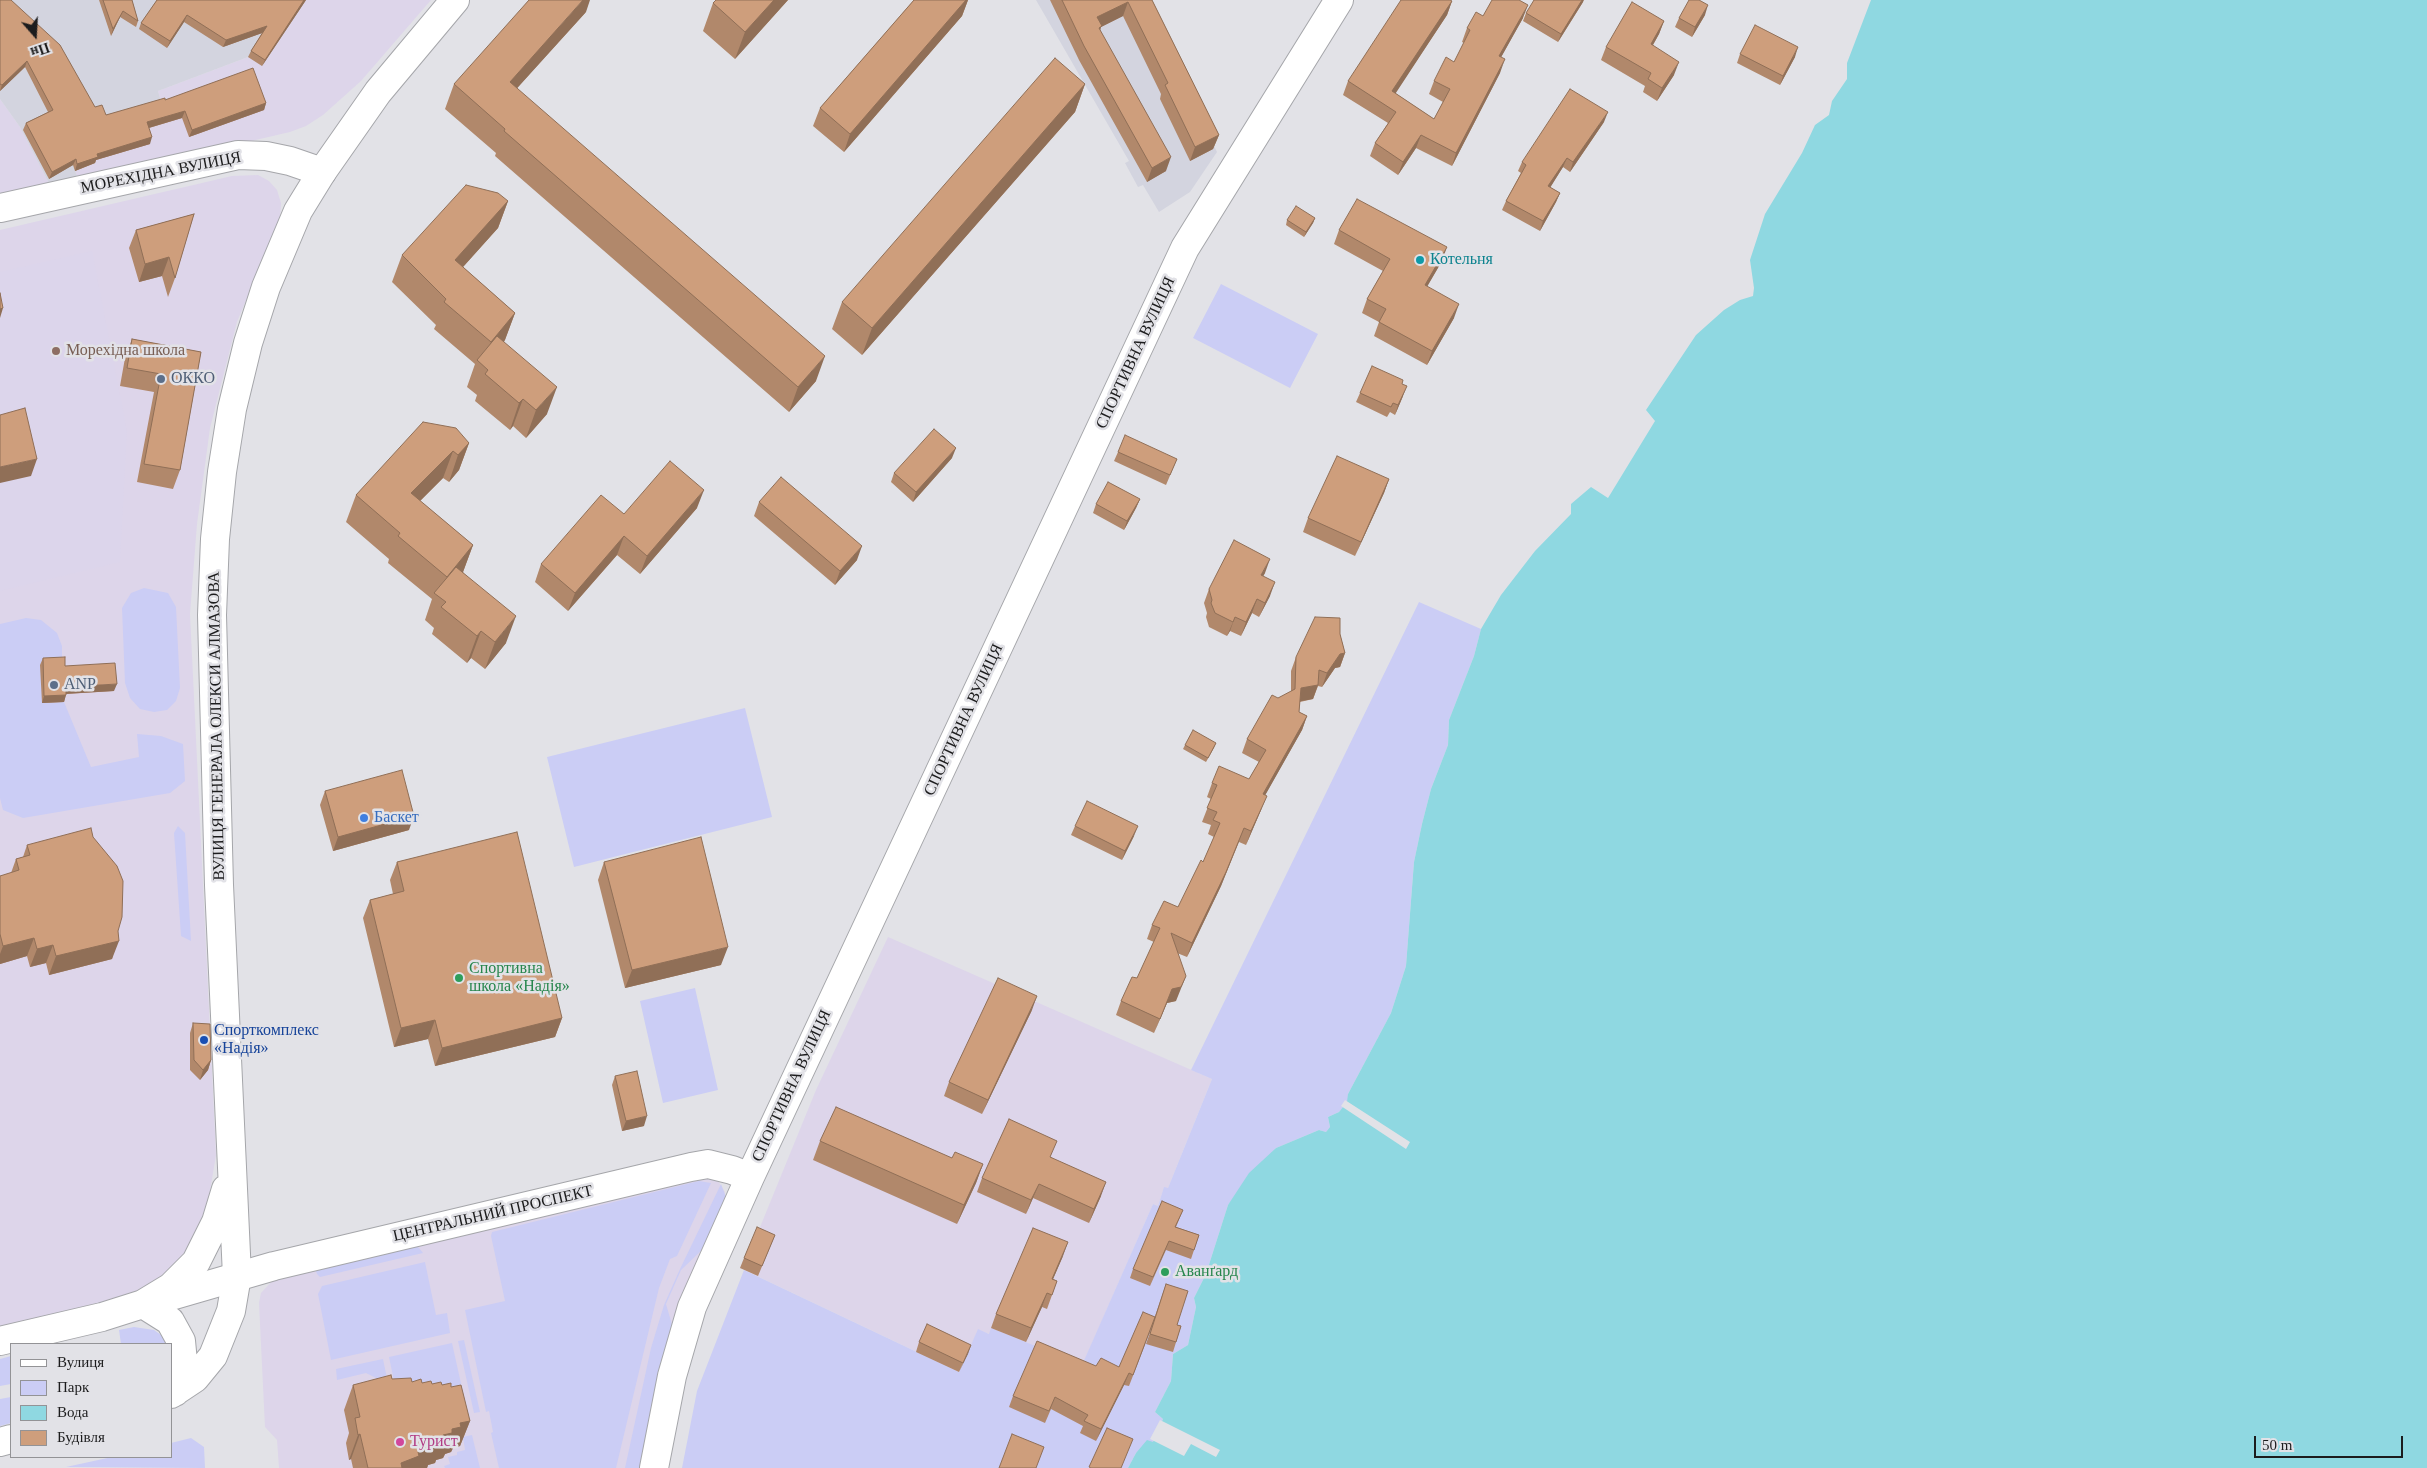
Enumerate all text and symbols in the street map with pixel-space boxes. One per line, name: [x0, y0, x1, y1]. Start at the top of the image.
north arrow: [10, 10, 60, 60]
text: Пн: [29, 39, 51, 60]
street label: МОРЕХІДНА ВУЛИЦЯ: [79, 148, 243, 198]
place label: Котельня: [1430, 250, 1493, 270]
marker: Котельня: [1414, 254, 1426, 266]
street label: СПОРТИВНА ВУЛИЦЯ: [1092, 274, 1180, 432]
place label: Морехідна школа: [66, 341, 185, 361]
marker: Морехідна школа: [50, 345, 62, 357]
place label: ОККО: [171, 369, 215, 389]
marker: ОККО: [155, 373, 167, 385]
street label: ВУЛИЦЯ ГЕНЕРАЛА ОЛЕКСИ АЛМАЗОВА: [205, 571, 229, 881]
street label: СПОРТИВНА ВУЛИЦЯ: [920, 641, 1008, 799]
place label: ANP: [64, 675, 96, 695]
marker: ANP: [48, 679, 60, 691]
place label: Баскет: [374, 808, 419, 828]
marker: Баскет: [358, 812, 370, 824]
place label: Спортивна школа «Надія»: [469, 959, 570, 997]
marker: Спортивна школа «Надія»: [453, 972, 465, 984]
street label: СПОРТИВНА ВУЛИЦЯ: [748, 1007, 836, 1165]
place label: Спорткомплекс «Надія»: [214, 1021, 319, 1059]
marker: Спорткомплекс «Надія»: [198, 1034, 210, 1046]
street label: ЦЕНТРАЛЬНИЙ ПРОСПЕКТ: [391, 1182, 595, 1246]
place label: Аванґард: [1175, 1262, 1238, 1282]
marker: Аванґард: [1159, 1266, 1171, 1278]
legend: [10, 1343, 172, 1458]
text: Вулиця: [57, 1354, 104, 1370]
text: Парк: [57, 1379, 89, 1395]
text: Вода: [57, 1404, 88, 1420]
scale bar: [2257, 1426, 2406, 1458]
text: Будівля: [57, 1429, 105, 1445]
place label: Турист: [410, 1432, 458, 1452]
marker: Турист: [394, 1436, 406, 1448]
text: 50 m: [2262, 1437, 2292, 1453]

